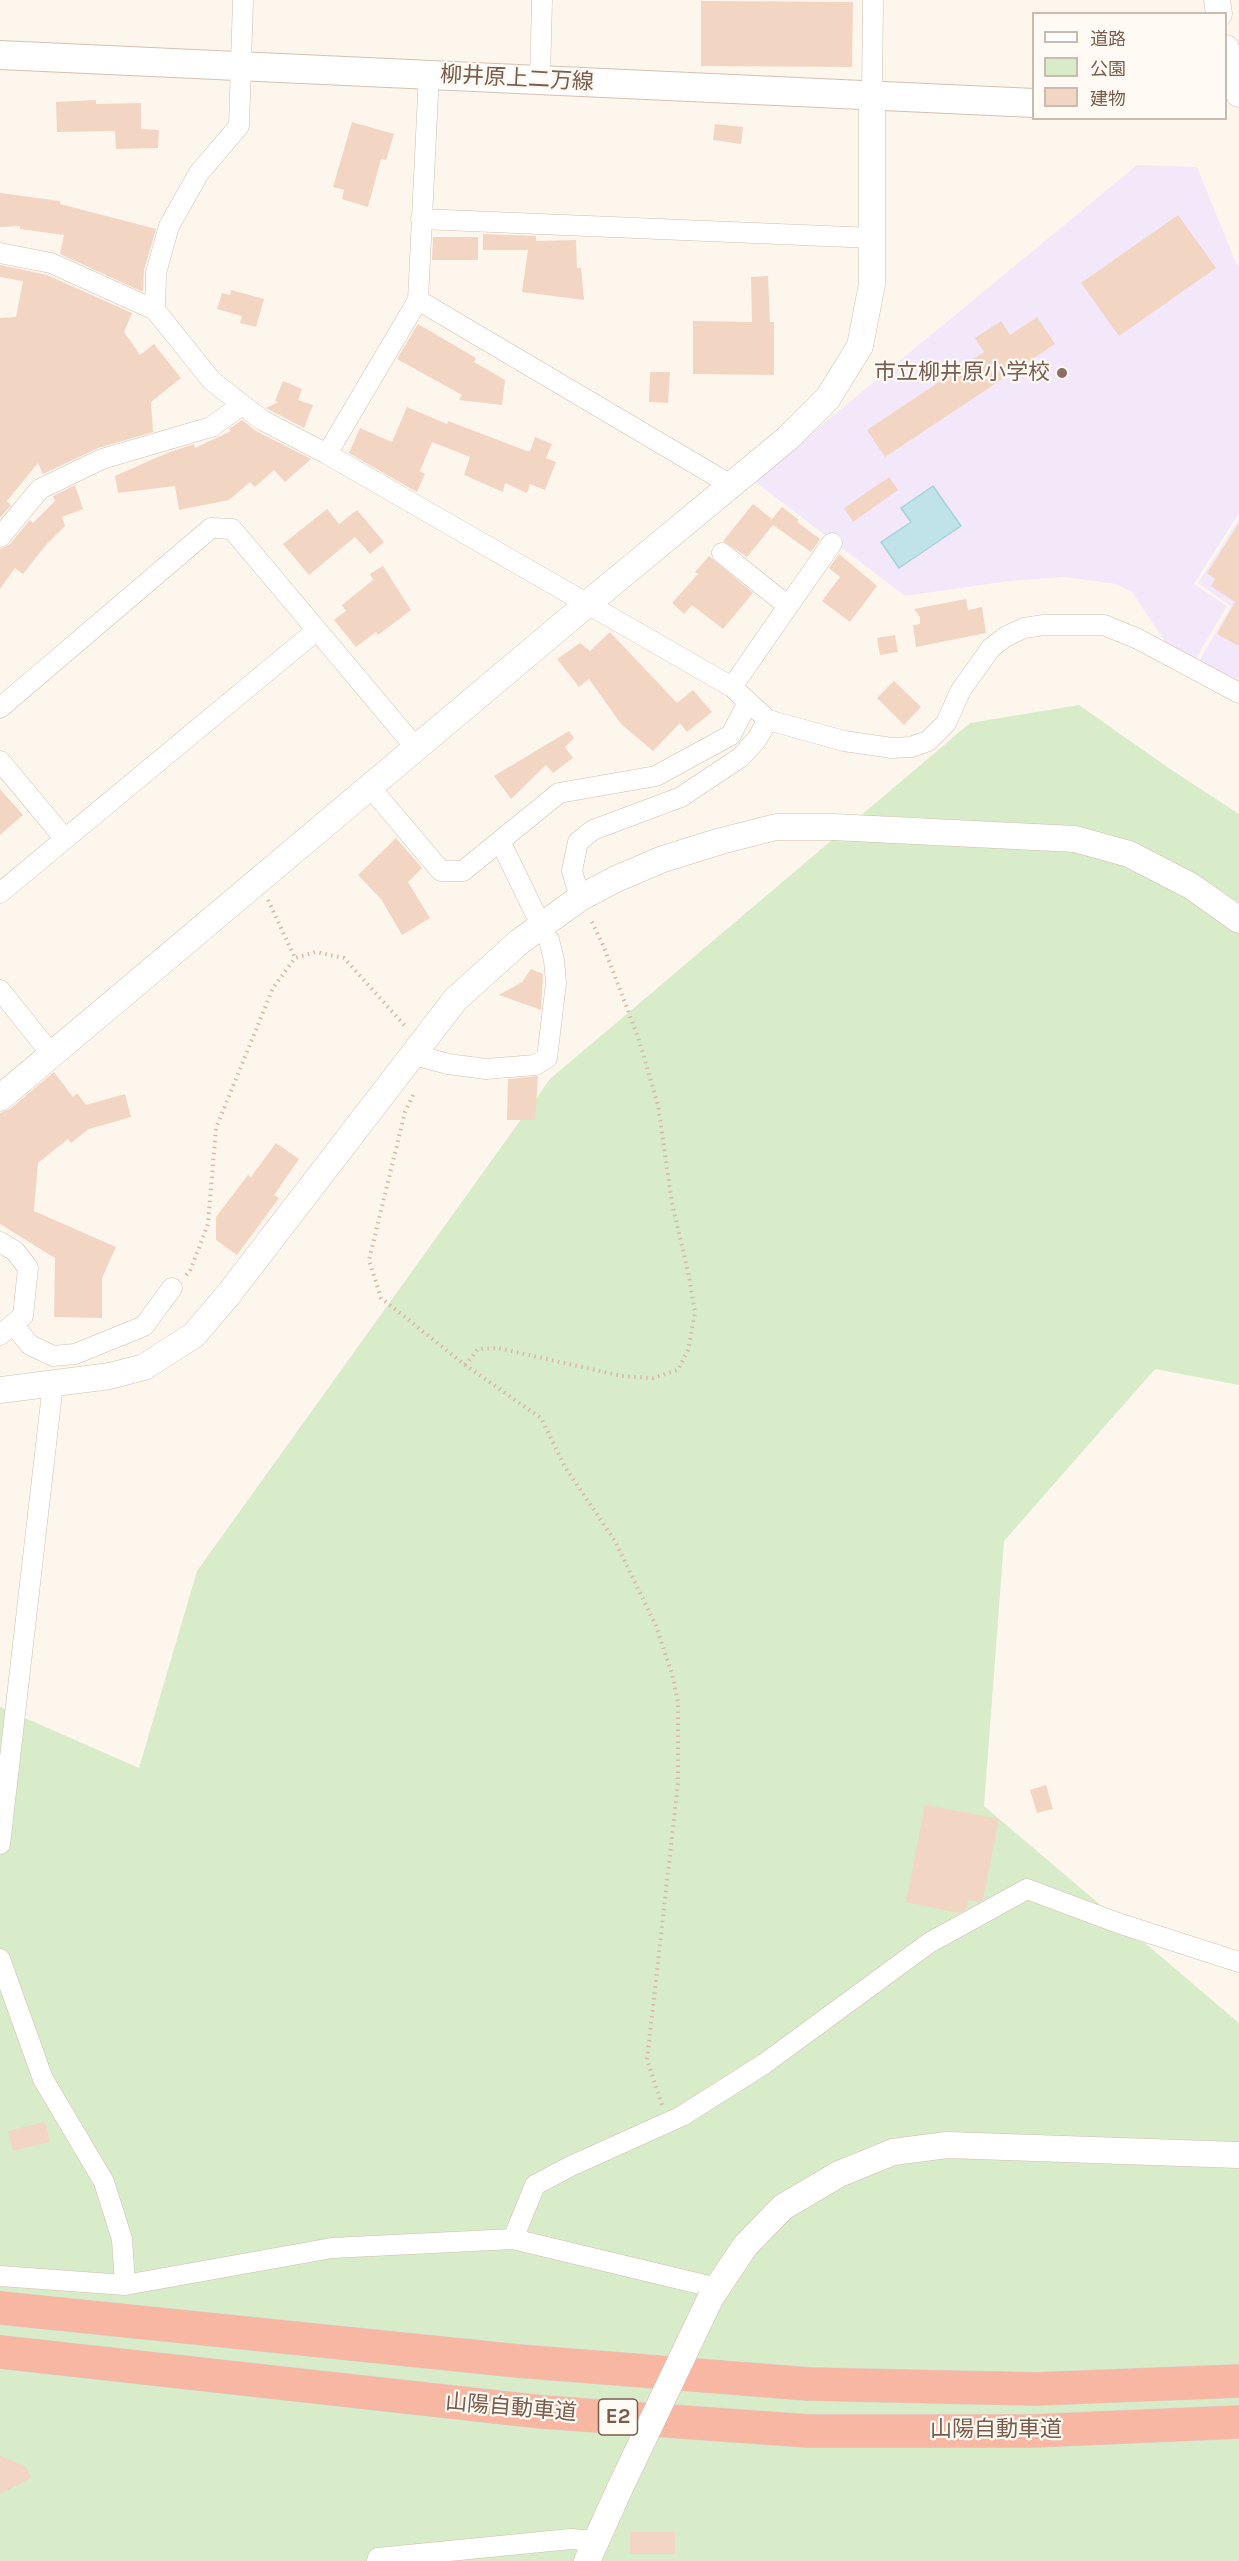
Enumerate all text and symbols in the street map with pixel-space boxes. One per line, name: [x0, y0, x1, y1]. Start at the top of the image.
legend: [1032, 12, 1227, 120]
text: 道路: [1090, 28, 1126, 50]
text: 公園: [1090, 58, 1126, 80]
street label: 柳井原上二万線: [439, 62, 595, 96]
text: 建物: [1090, 88, 1126, 110]
place label: 市立柳井原小学校: [874, 360, 1050, 386]
marker: 市立柳井原小学校: [1055, 366, 1069, 380]
street label: 山陽自動車道: [444, 2389, 578, 2427]
road number: E2: [598, 2399, 638, 2435]
street label: 山陽自動車道: [930, 2417, 1062, 2443]

